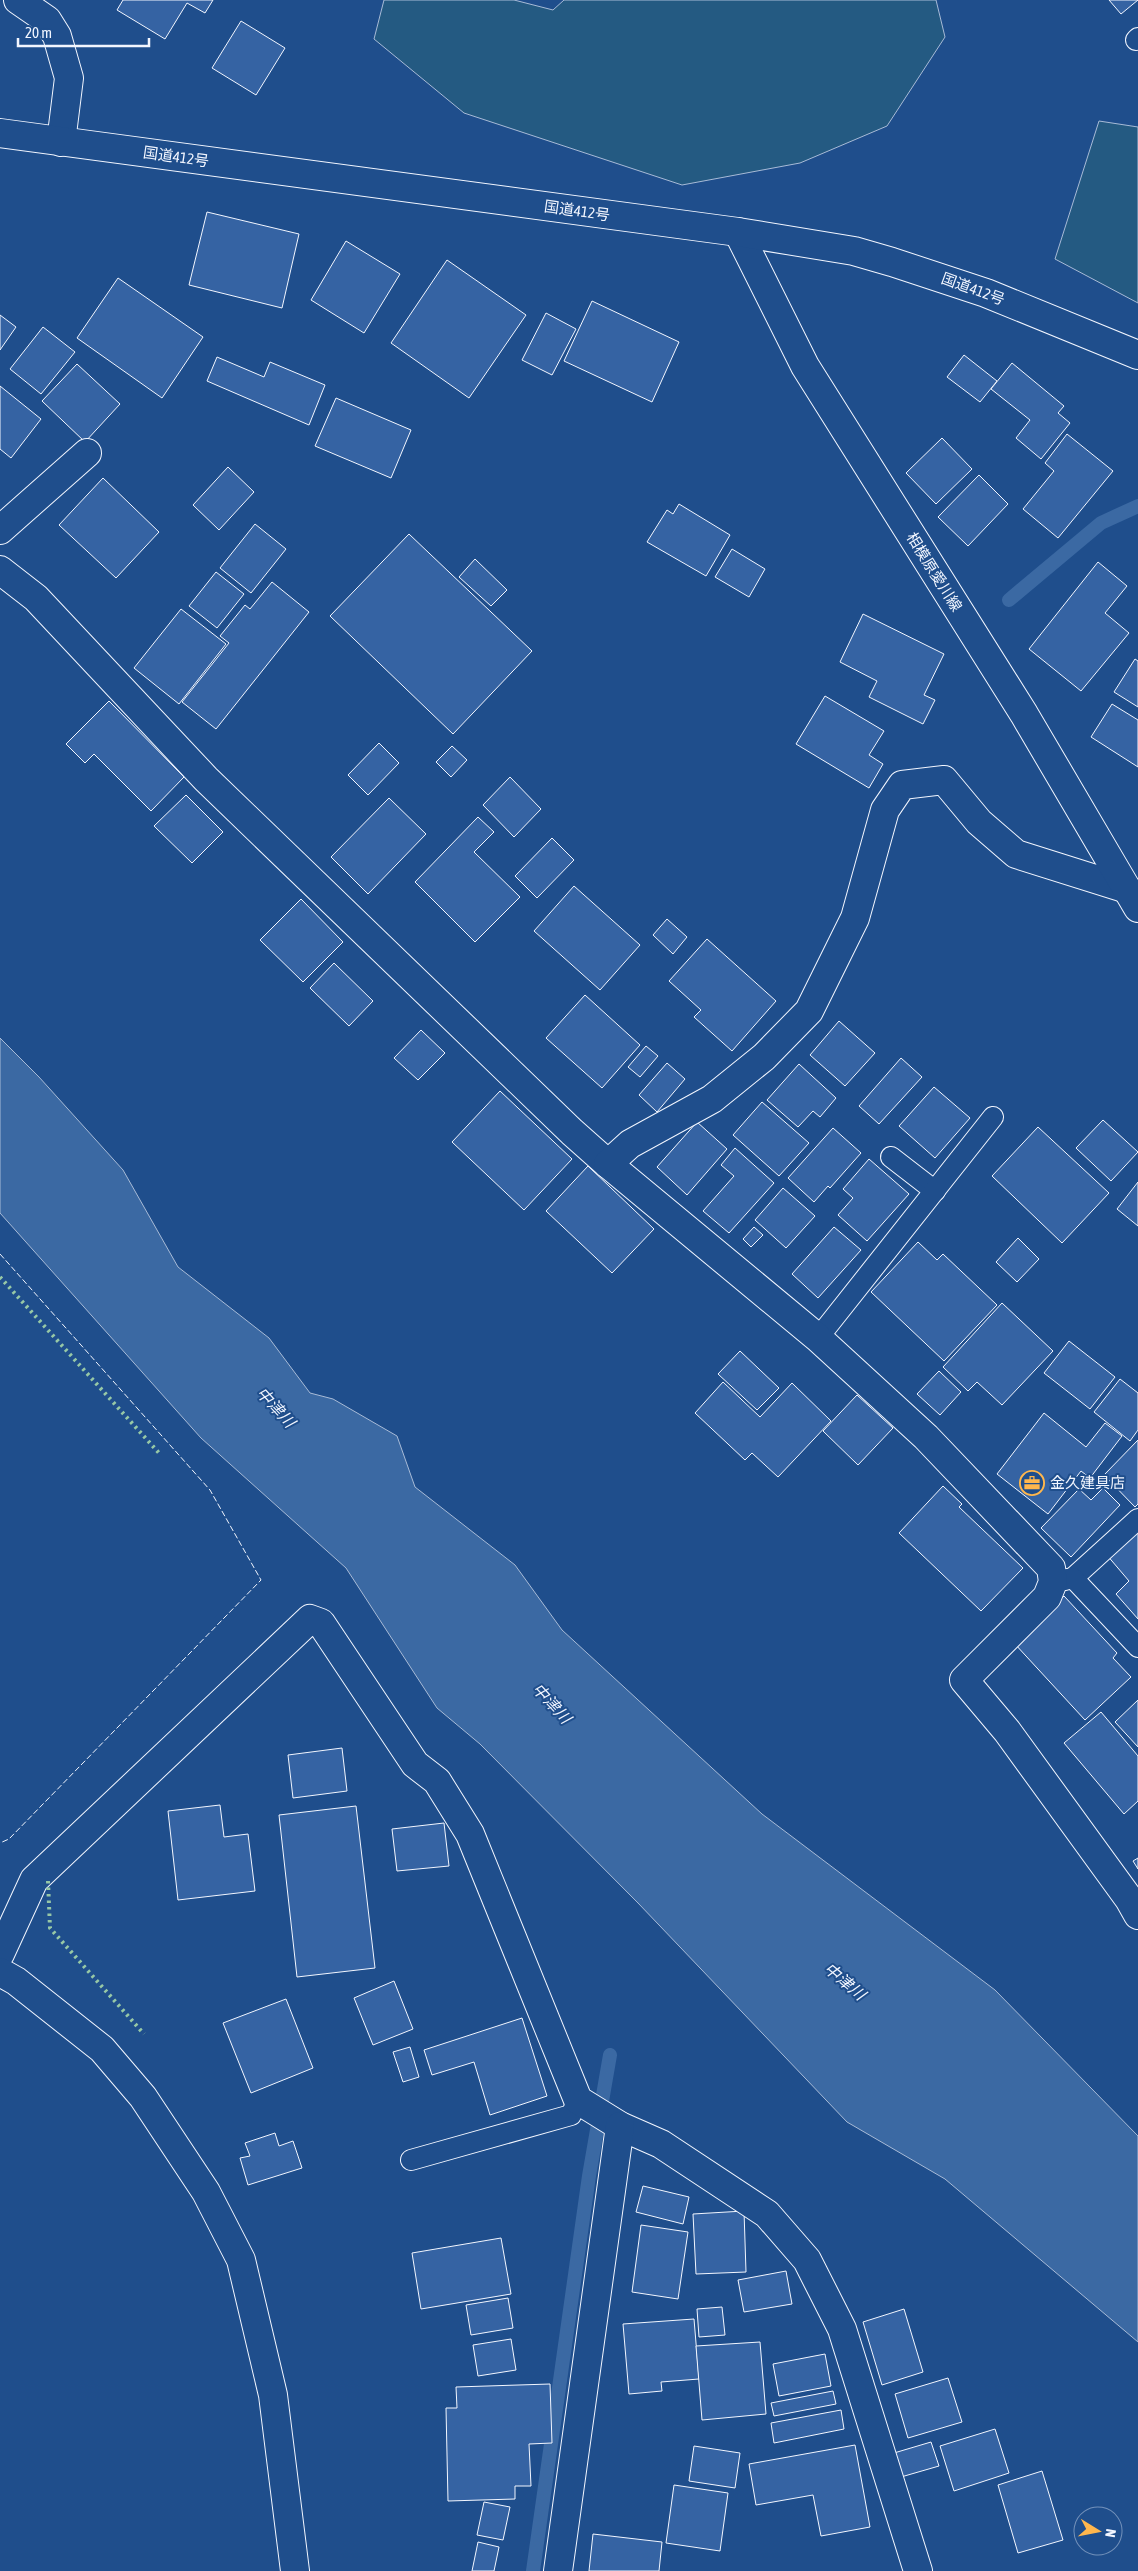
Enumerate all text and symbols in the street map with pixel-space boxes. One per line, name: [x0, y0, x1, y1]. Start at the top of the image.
scale bar: [18, 15, 149, 47]
text: 20 m: [25, 24, 52, 41]
street label: 国道412号: [142, 143, 210, 170]
street label: 国道412号: [543, 197, 611, 224]
street label: 国道412号: [939, 269, 1007, 308]
street label: 相模原愛川線: [903, 529, 965, 614]
water label: 中津川: [253, 1383, 300, 1432]
office icon: 金久建具店: [1019, 1470, 1045, 1496]
place label: 金久建具店: [1050, 1474, 1125, 1491]
water label: 中津川: [529, 1679, 576, 1728]
water label: 中津川: [821, 1959, 871, 2005]
north arrow: [1073, 2506, 1123, 2556]
text: N: [1102, 2528, 1119, 2539]

